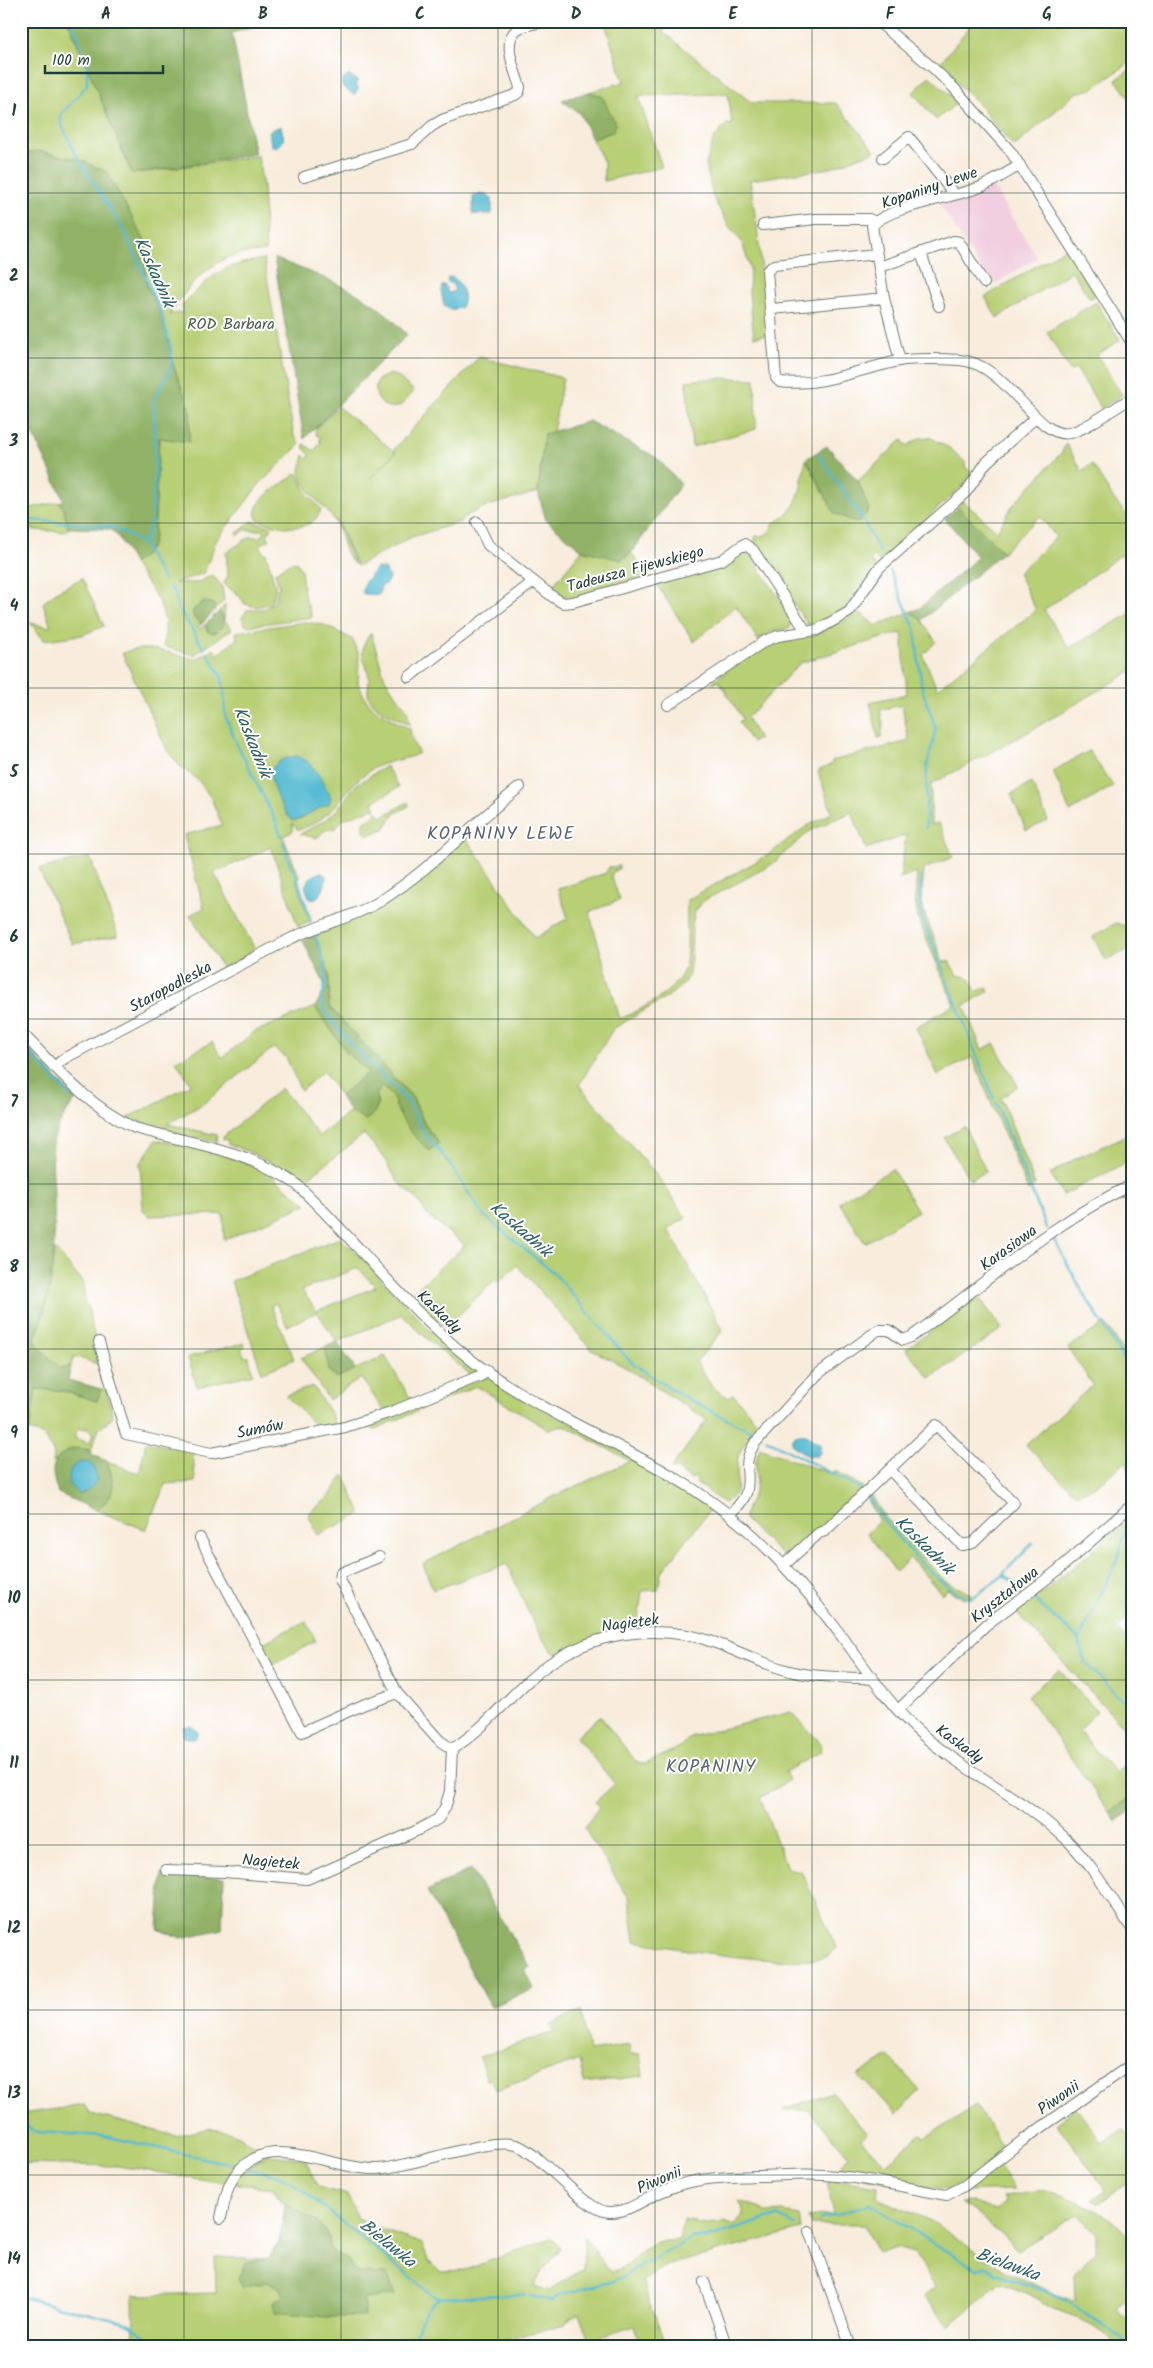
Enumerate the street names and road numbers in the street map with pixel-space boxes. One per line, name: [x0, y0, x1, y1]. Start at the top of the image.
street label: Kopaniny Lewe: [878, 160, 981, 217]
street label: Tadeusza Fijewskiego: [564, 539, 707, 600]
street label: Staropodleska: [125, 955, 217, 1020]
street label: Karasiowa: [975, 1219, 1043, 1278]
street label: Kaskady: [411, 1284, 468, 1340]
street label: Sumów: [235, 1413, 286, 1446]
street label: Kryształowa: [965, 1560, 1045, 1630]
street label: Nagietek: [600, 1607, 661, 1639]
street label: Kaskady: [930, 1718, 989, 1771]
street label: Nagietek: [241, 1848, 301, 1878]
street label: Piwonii: [1033, 2074, 1086, 2122]
street label: Piwonii: [633, 2159, 687, 2201]

